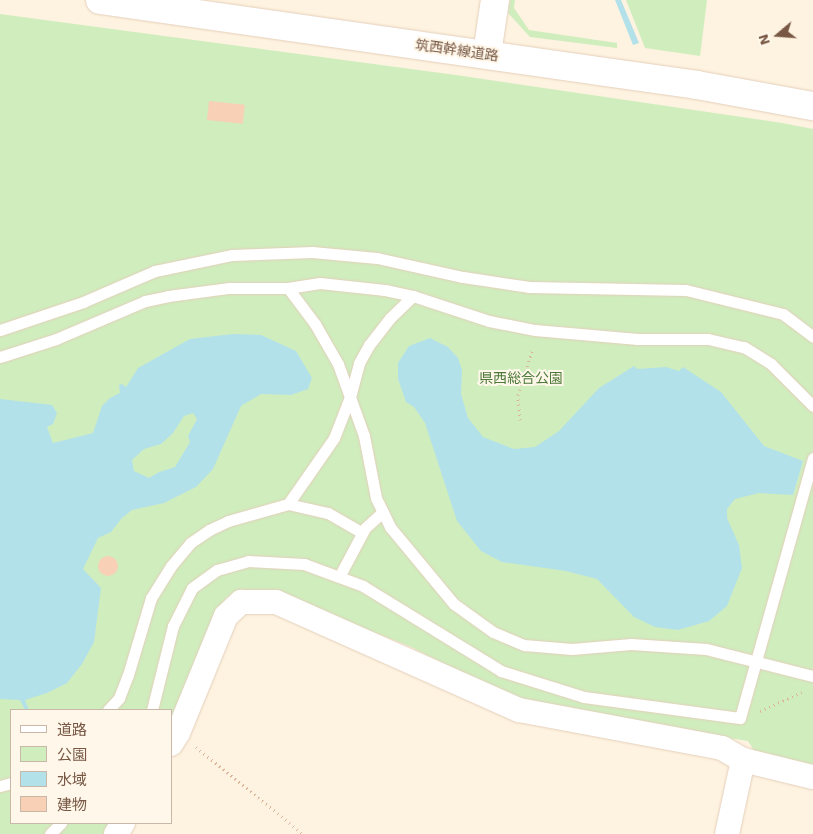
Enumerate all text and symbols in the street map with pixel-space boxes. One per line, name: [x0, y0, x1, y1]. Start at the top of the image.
north arrow: [753, 10, 803, 60]
text: N: [755, 32, 773, 47]
street label: 筑西幹線道路: [414, 36, 500, 64]
park label: 県西総合公園: [479, 370, 563, 386]
legend: [10, 709, 172, 824]
text: 道路: [57, 721, 87, 739]
text: 公園: [57, 746, 87, 764]
text: 水域: [57, 771, 87, 789]
text: 建物: [57, 796, 87, 814]

